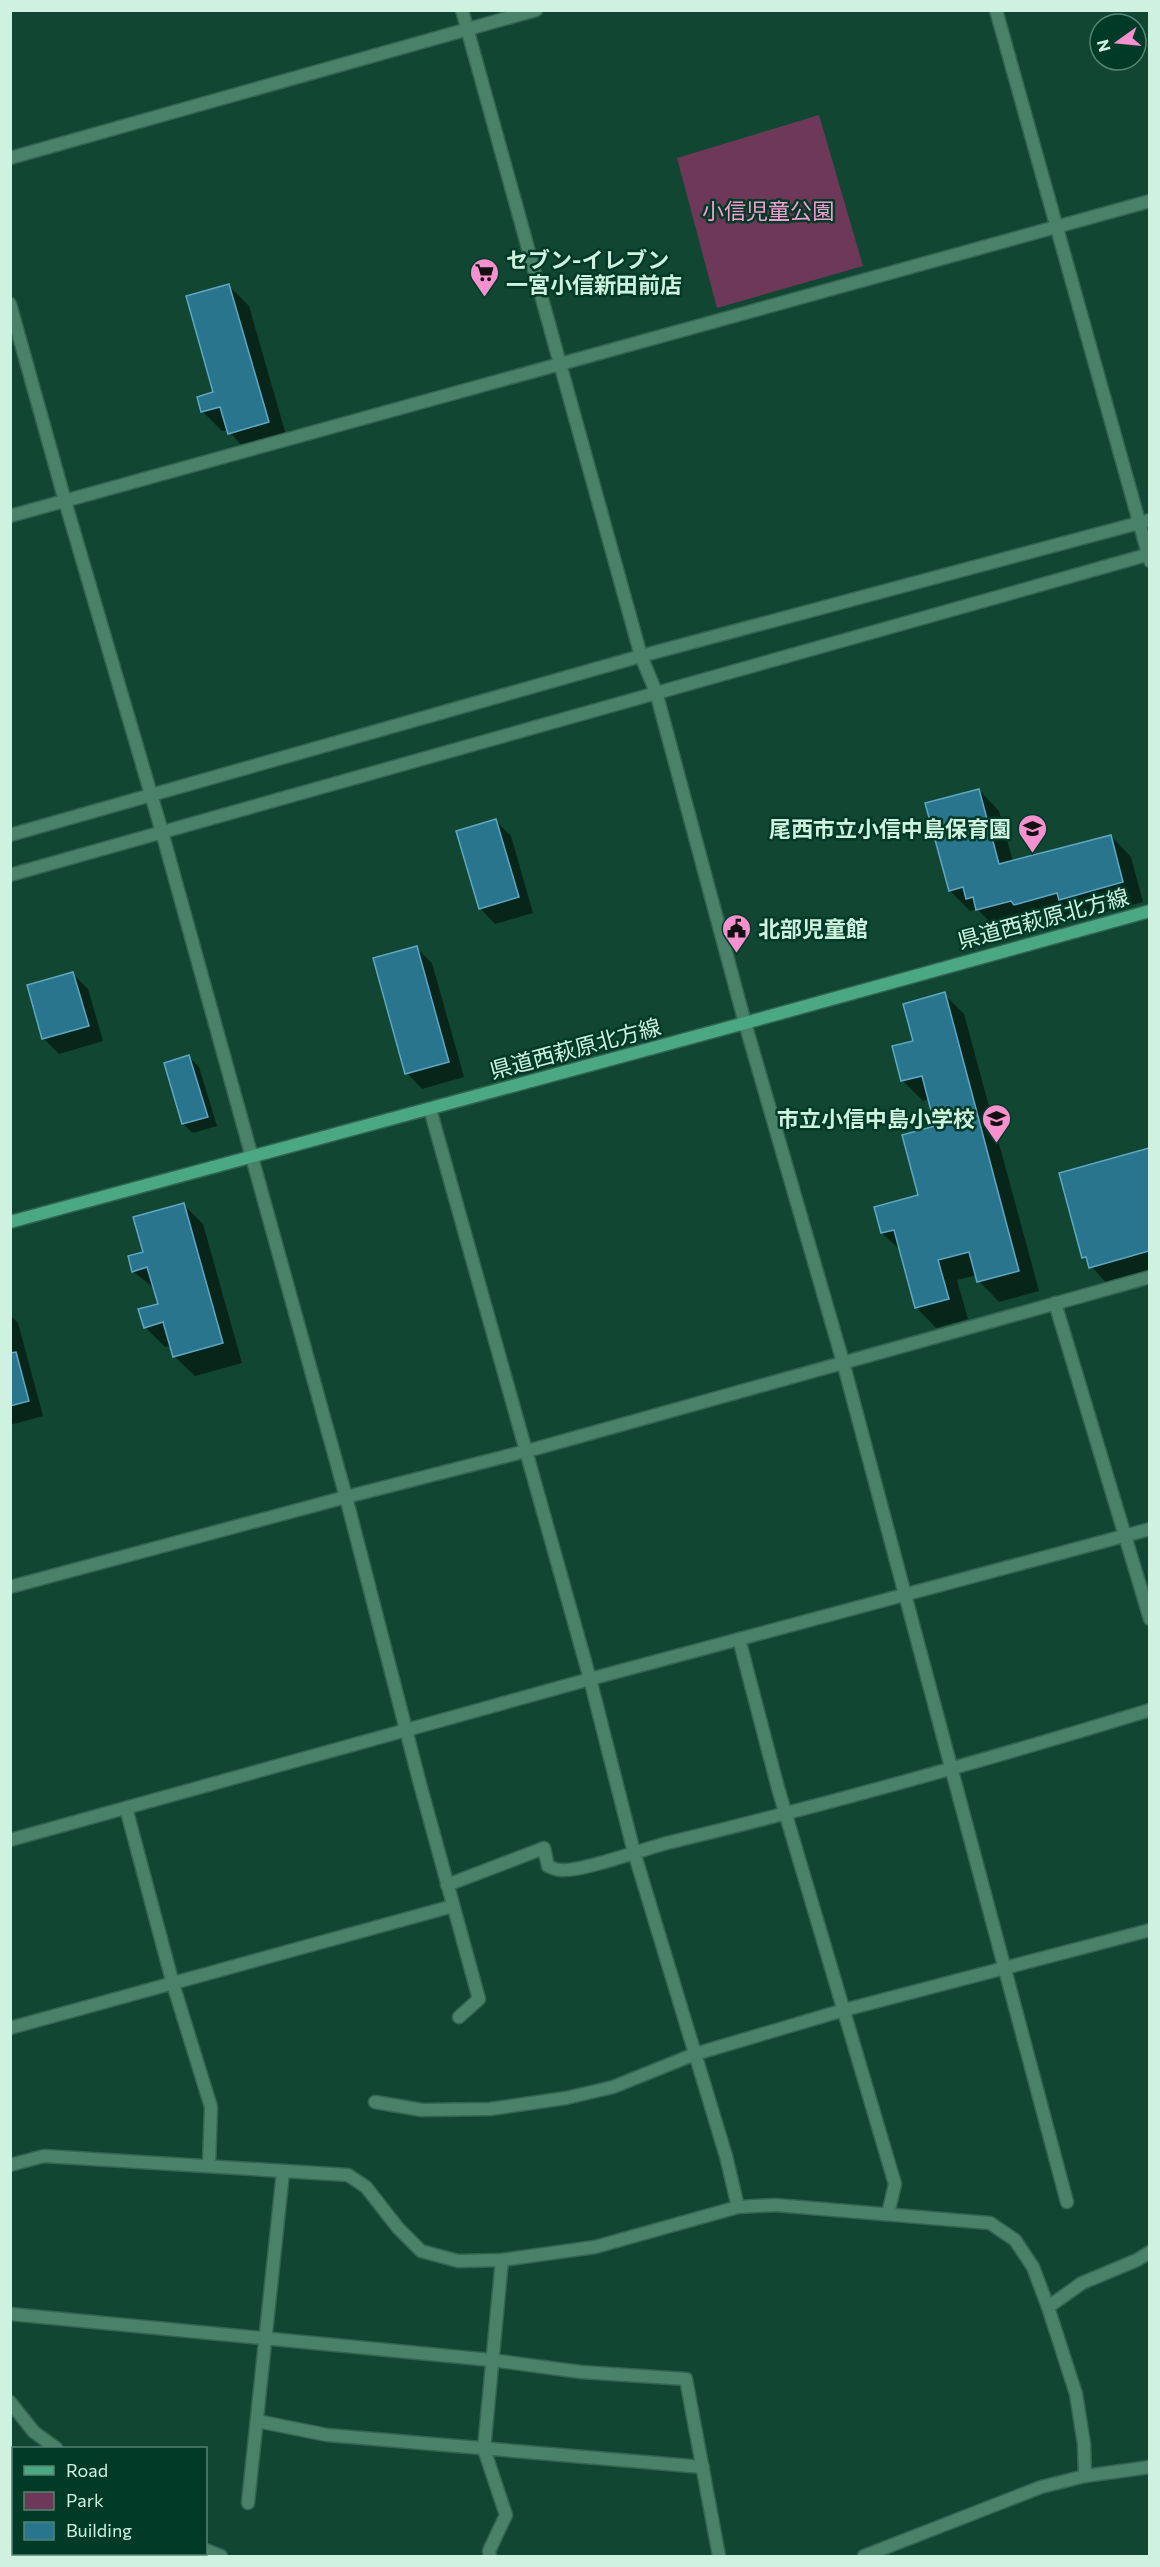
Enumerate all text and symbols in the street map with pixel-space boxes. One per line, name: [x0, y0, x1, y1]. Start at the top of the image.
north arrow: [1088, 12, 1148, 72]
text: N: [1092, 38, 1114, 54]
park label: 小信児童公園: [702, 197, 834, 224]
place label: セブン-イレブン 一宮小信新田前店: [506, 246, 682, 298]
supermarket icon: セブン-イレブン 一宮小信新田前店: [469, 256, 501, 298]
school or university icon: 尾西市立小信中島保育園: [1016, 812, 1048, 854]
place label: 尾西市立小信中島保育園: [769, 815, 1011, 842]
street label: 県道西萩原北方線: [954, 882, 1132, 954]
public building icon: 北部児童館: [721, 912, 753, 954]
place label: 北部児童館: [758, 915, 868, 942]
street label: 県道西萩原北方線: [486, 1012, 664, 1084]
school or university icon: 市立小信中島小学校: [980, 1102, 1012, 1144]
place label: 市立小信中島小学校: [777, 1105, 975, 1132]
legend: [12, 2447, 207, 2555]
text: Road: [66, 2459, 108, 2481]
text: Park: [66, 2489, 104, 2511]
text: Building: [66, 2519, 132, 2541]

